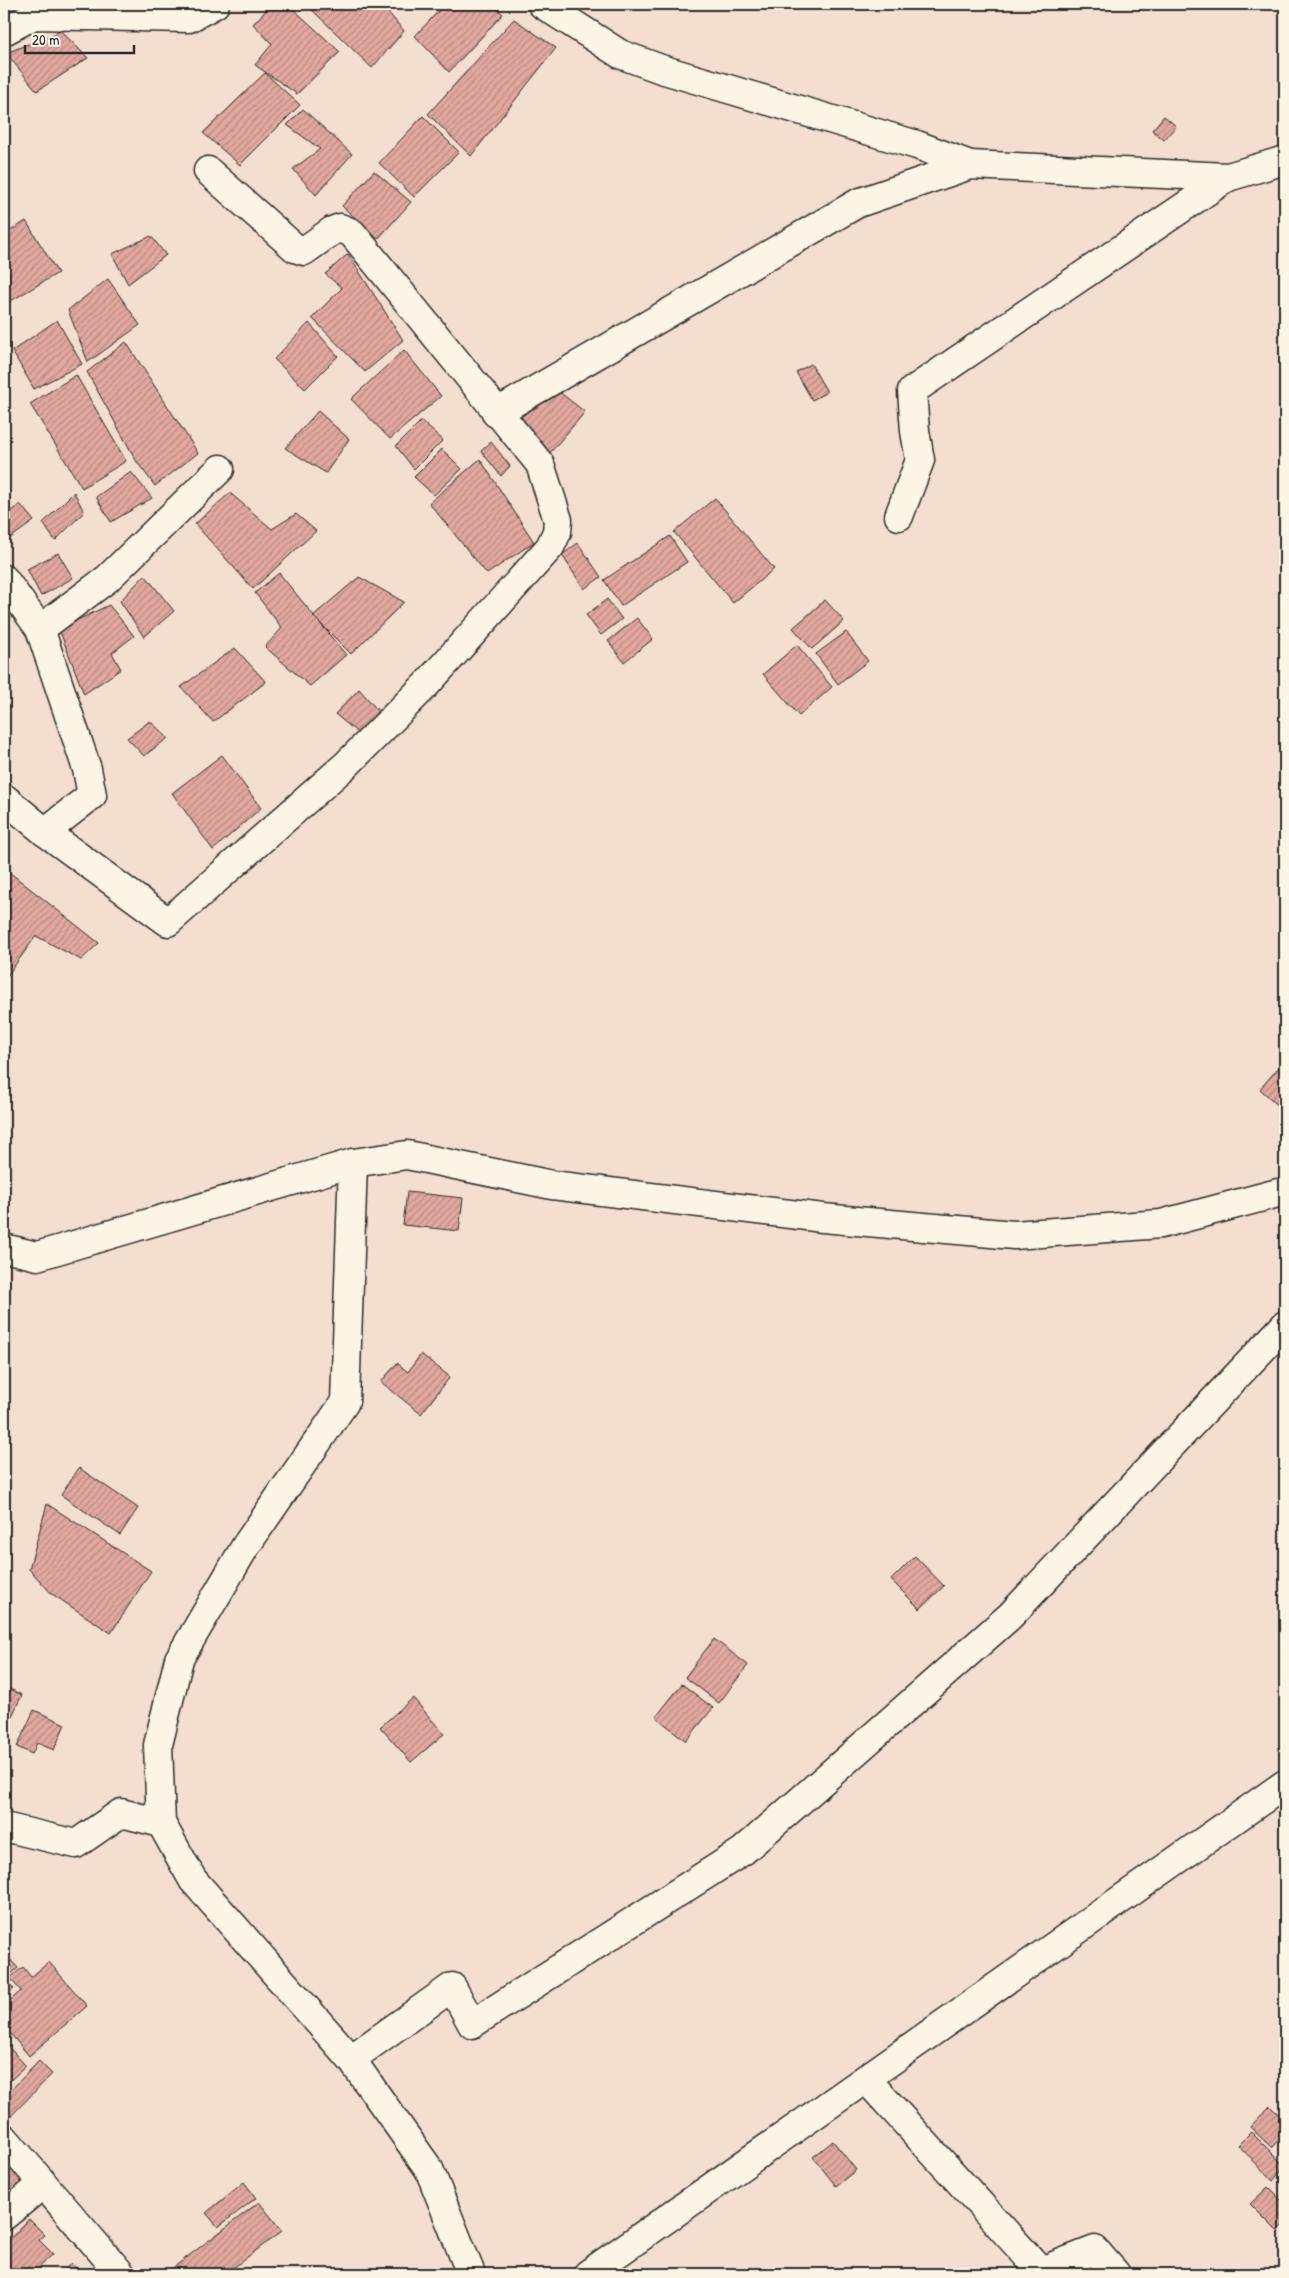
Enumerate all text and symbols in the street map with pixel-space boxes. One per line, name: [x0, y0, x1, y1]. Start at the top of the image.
scale bar: [25, 22, 134, 54]
text: 20 m: [32, 29, 59, 50]

